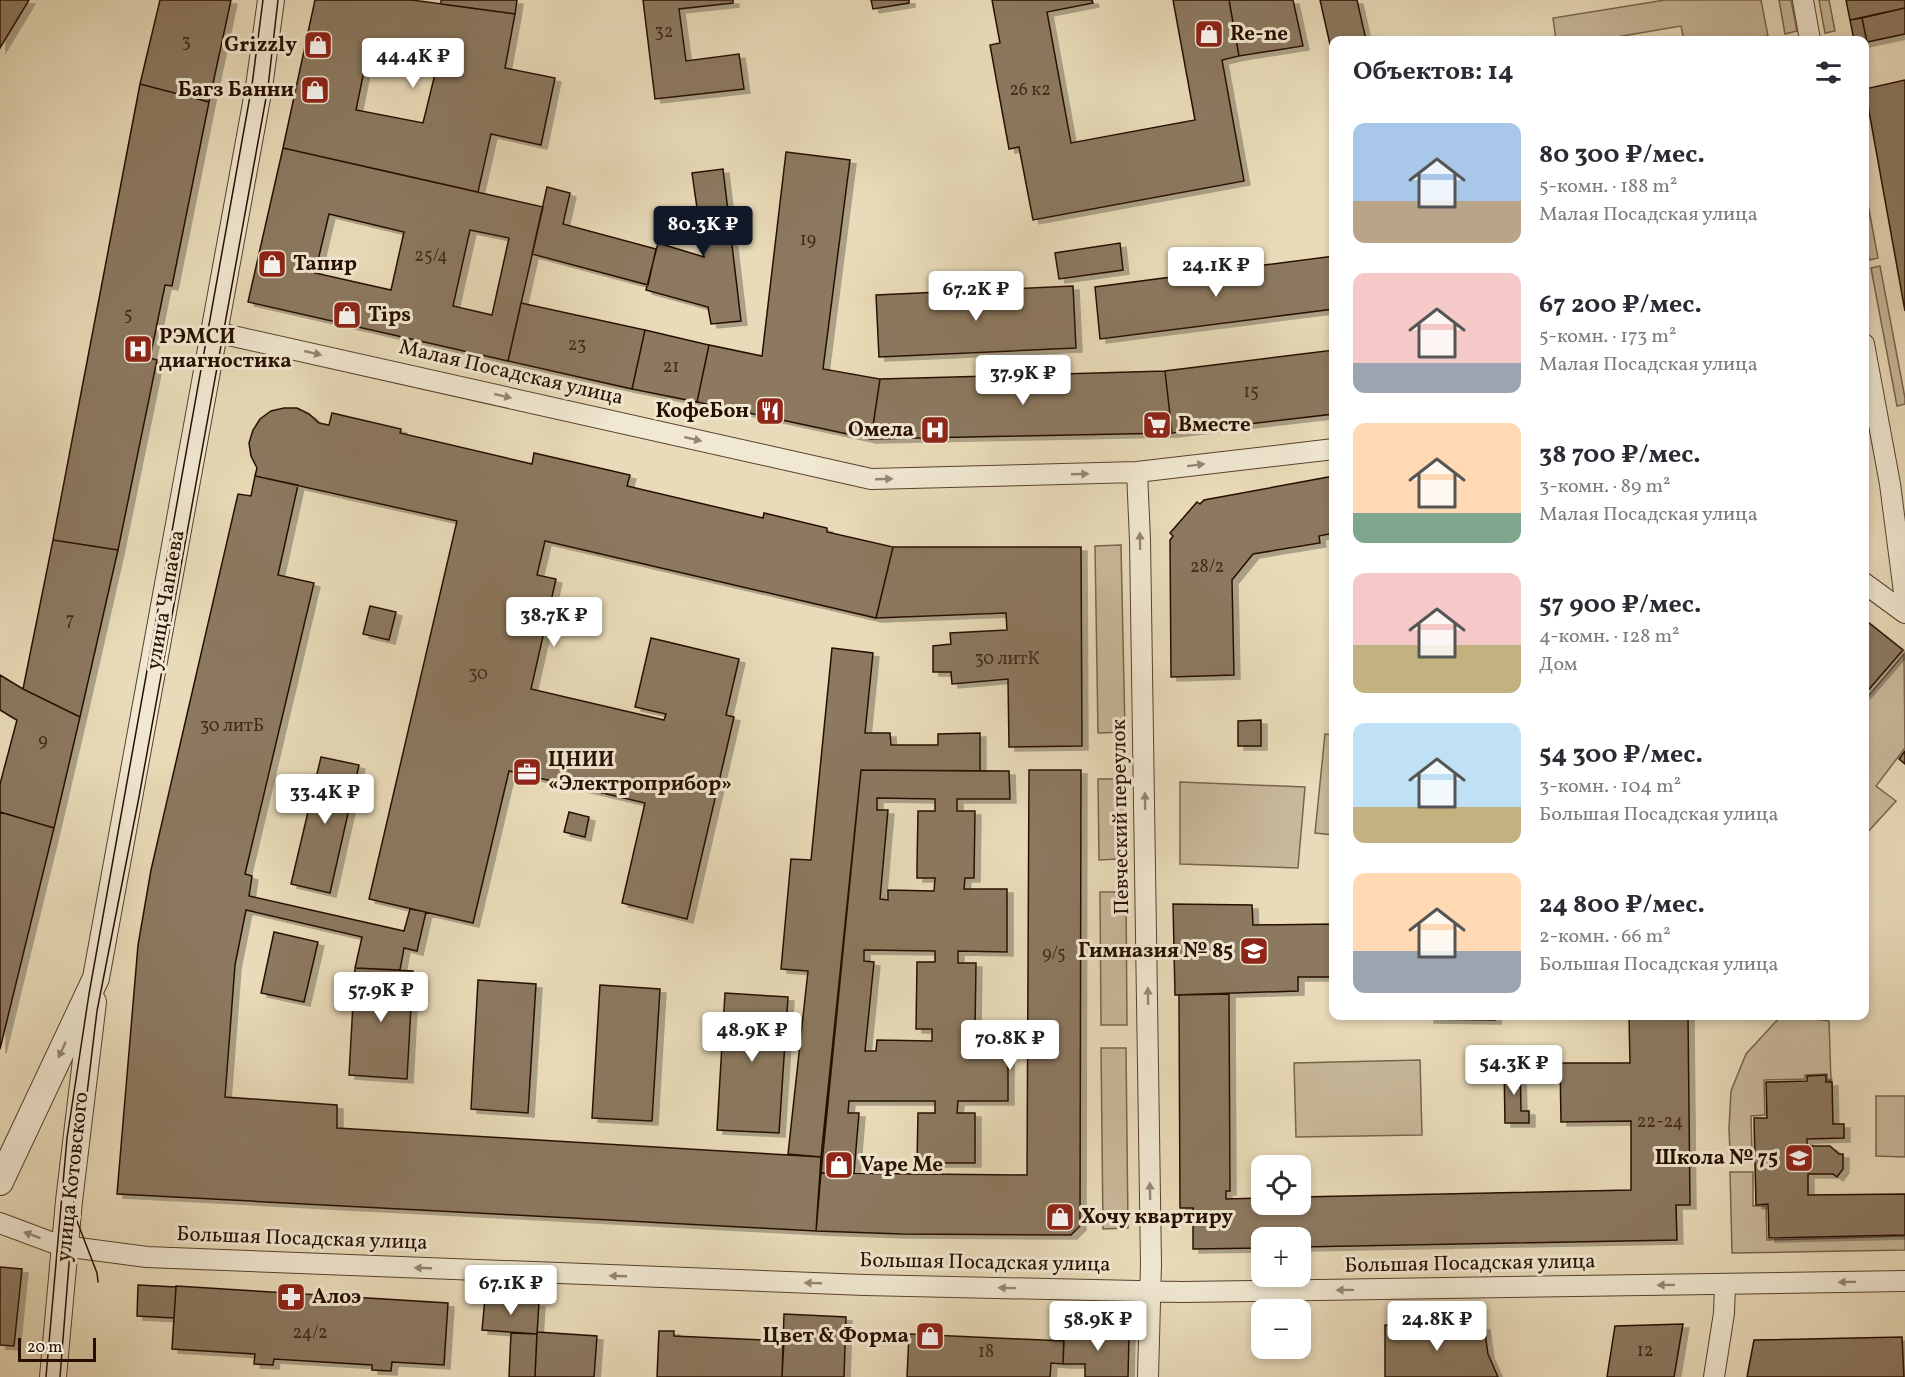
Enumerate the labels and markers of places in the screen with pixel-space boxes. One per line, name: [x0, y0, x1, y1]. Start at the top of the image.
shop icon: Re-ne: [1193, 18, 1225, 50]
place label: Re-ne: [1230, 20, 1288, 49]
shop icon: Grizzly: [302, 29, 334, 61]
place label: Grizzly: [224, 31, 297, 60]
pin: 44.4K ₽: [358, 38, 468, 89]
shop icon: Багз Банни: [299, 74, 331, 106]
place label: Багз Банни: [178, 76, 294, 105]
pin: 80.3K ₽: [648, 206, 758, 257]
pin: 24.1K ₽: [1161, 247, 1271, 298]
shop icon: Тапир: [256, 248, 288, 280]
place label: Тапир: [293, 250, 357, 279]
pin: 67.2K ₽: [921, 271, 1031, 322]
shop icon: Tips: [331, 299, 363, 331]
place label: Tips: [368, 301, 411, 330]
place label: РЭМСИ диагностика: [159, 323, 292, 376]
hospital icon: РЭМСИ диагностика: [122, 333, 154, 365]
pin: 37.9K ₽: [968, 355, 1078, 406]
restaurant icon: КофеБон: [754, 395, 786, 427]
place label: КофеБон: [656, 397, 749, 426]
supermarket icon: Вместе: [1141, 409, 1173, 441]
place label: Вместе: [1178, 411, 1251, 440]
hospital icon: Омела: [919, 414, 951, 446]
place label: Омела: [848, 416, 914, 445]
pin: 38.7K ₽: [499, 597, 609, 648]
place label: ЦНИИ «Электроприбор»: [548, 746, 732, 799]
office icon: ЦНИИ «Электроприбор»: [511, 756, 543, 788]
pin: 33.4K ₽: [270, 774, 380, 825]
school or university icon: Гимназия № 85: [1238, 935, 1270, 967]
place label: Гимназия № 85: [1078, 937, 1233, 966]
pin: 57.9K ₽: [326, 972, 436, 1023]
pin: 48.9K ₽: [697, 1012, 807, 1063]
pin: 70.8K ₽: [955, 1020, 1065, 1071]
pin: 54.3K ₽: [1459, 1045, 1569, 1096]
school or university icon: Школа № 75: [1783, 1142, 1815, 1174]
place label: Школа № 75: [1655, 1144, 1778, 1173]
shop icon: Vape Me: [823, 1149, 855, 1181]
place label: Vape Me: [860, 1151, 943, 1180]
shop icon: Хочу квартиру: [1044, 1201, 1076, 1233]
place label: Хочу квартиру: [1081, 1203, 1233, 1232]
pin: 67.1K ₽: [456, 1265, 566, 1316]
pharmacy icon: Алоэ: [275, 1281, 307, 1313]
place label: Алоэ: [312, 1283, 361, 1312]
pin: 58.9K ₽: [1043, 1301, 1153, 1352]
pin: 24.8K ₽: [1382, 1301, 1492, 1352]
shop icon: Цвет & Форма: [914, 1320, 946, 1352]
place label: Цвет & Форма: [763, 1322, 909, 1351]

